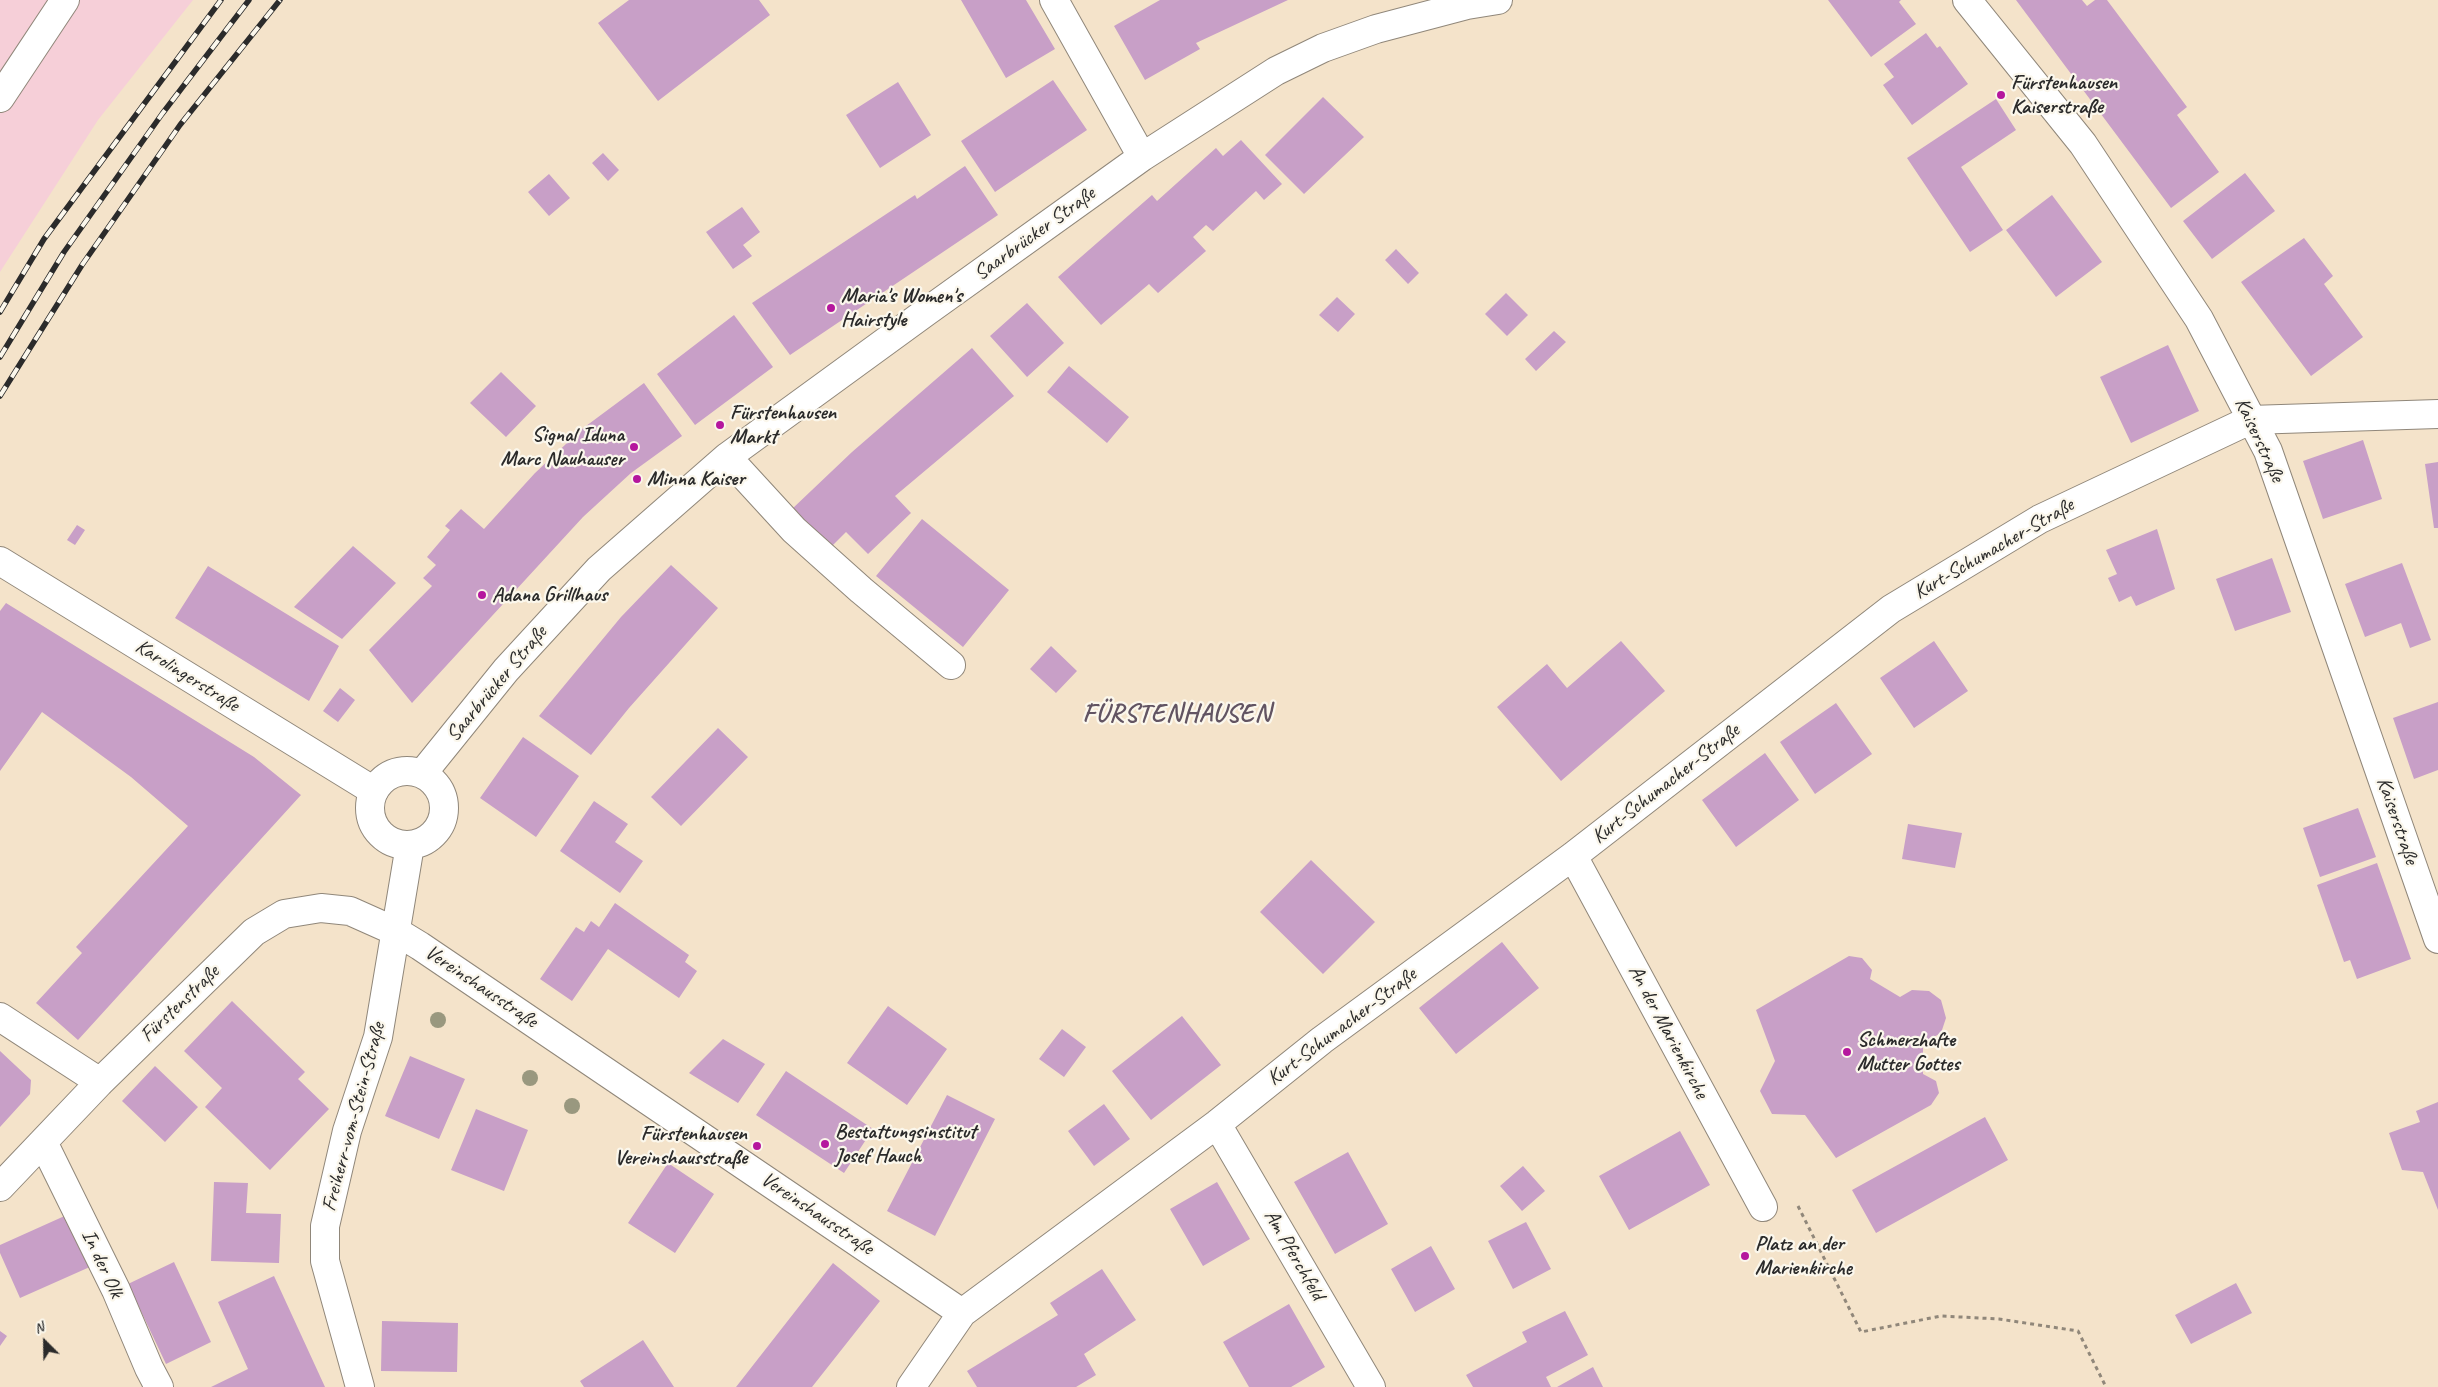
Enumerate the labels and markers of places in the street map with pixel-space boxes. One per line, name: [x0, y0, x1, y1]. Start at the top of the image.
place label: Fürstenhausen Kaiserstraße: [2011, 70, 2117, 120]
marker: Fürstenhausen Kaiserstraße: [1995, 89, 2007, 101]
place label: Maria's Women's Hairstyle: [841, 283, 962, 333]
marker: Maria's Women's Hairstyle: [825, 302, 837, 314]
place label: Fürstenhausen Markt: [730, 400, 836, 450]
marker: Fürstenhausen Markt: [714, 419, 726, 431]
place label: Signal Iduna Marc Nauhauser: [501, 422, 624, 472]
marker: Signal Iduna Marc Nauhauser: [628, 441, 640, 453]
place label: Minna Kaiser: [647, 466, 745, 492]
marker: Minna Kaiser: [631, 473, 643, 485]
place label: Adana Grillhaus: [492, 582, 607, 608]
marker: Adana Grillhaus: [476, 589, 488, 601]
place label: Schmerzhafte Mutter Gottes: [1857, 1027, 1960, 1077]
marker: Schmerzhafte Mutter Gottes: [1841, 1046, 1853, 1058]
place label: Bestattungsinstitut Josef Hauch: [835, 1119, 976, 1169]
place label: Fürstenhausen Vereinshausstraße: [614, 1121, 747, 1171]
marker: Bestattungsinstitut Josef Hauch: [819, 1138, 831, 1150]
marker: Fürstenhausen Vereinshausstraße: [751, 1140, 763, 1152]
place label: Platz an der Marienkirche: [1755, 1231, 1852, 1281]
marker: Platz an der Marienkirche: [1739, 1250, 1751, 1262]

